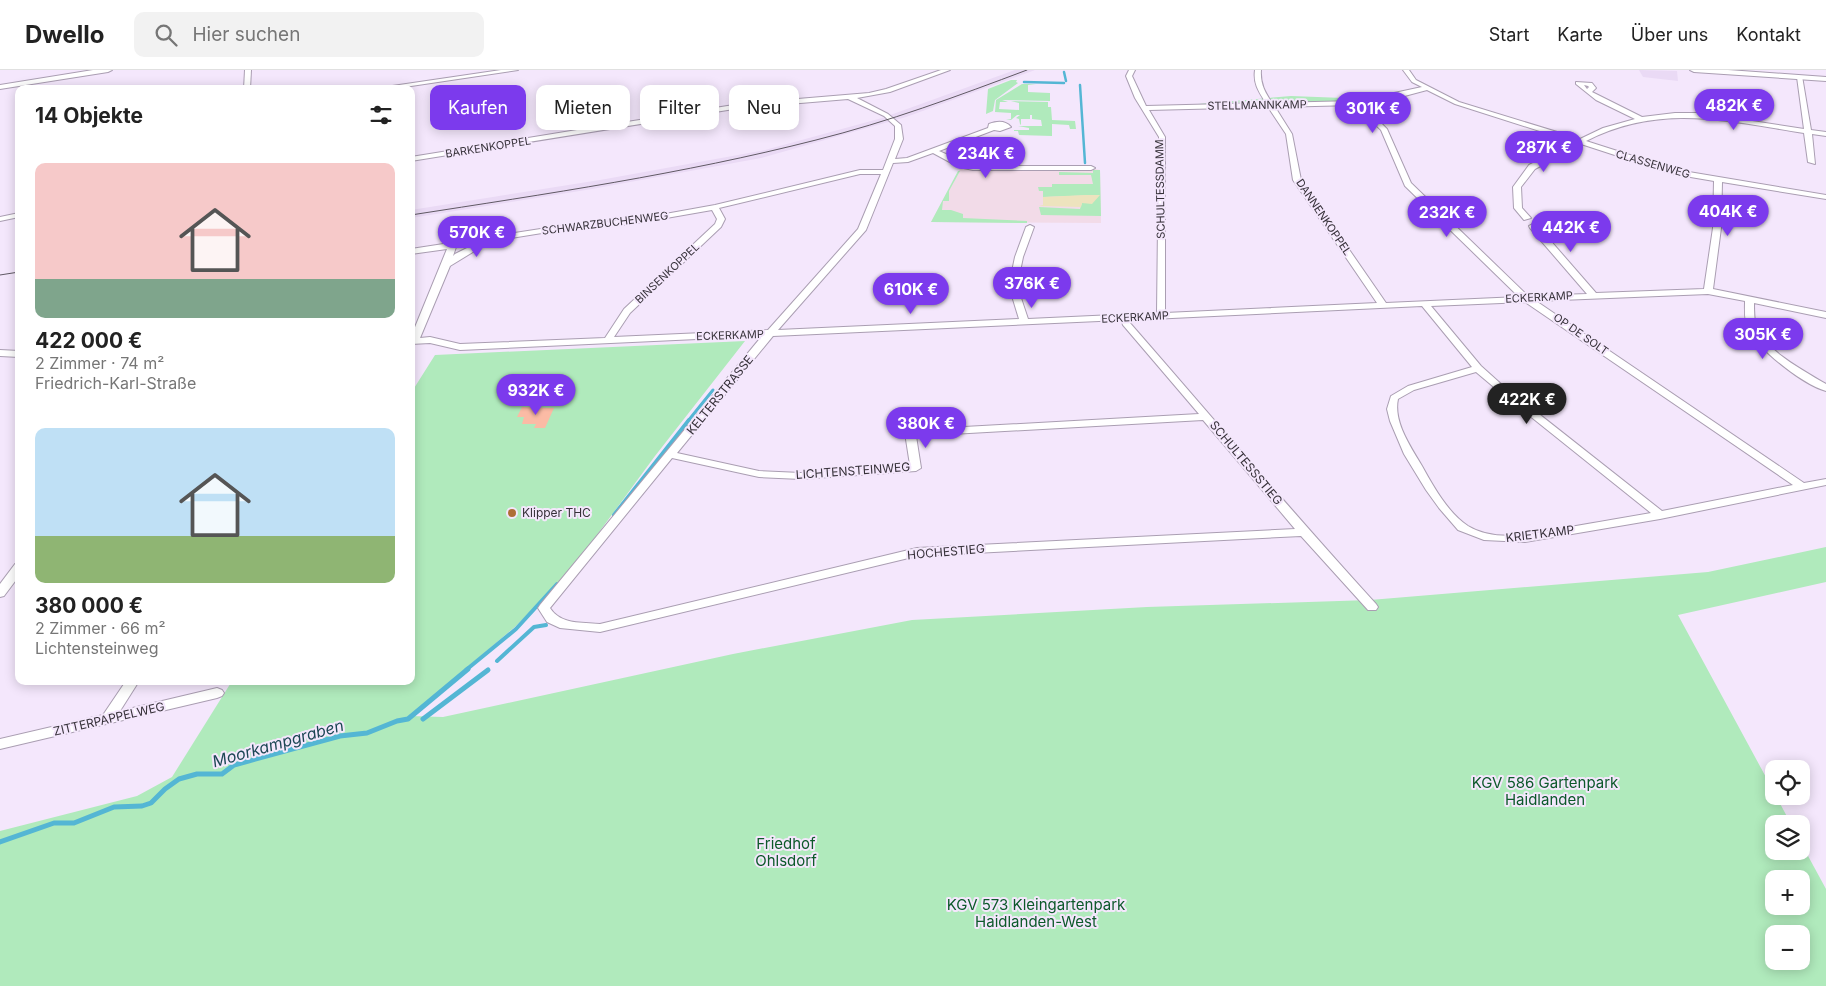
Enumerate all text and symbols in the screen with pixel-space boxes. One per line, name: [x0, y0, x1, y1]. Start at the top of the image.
search box: [134, 12, 484, 57]
text: Dwello: [25, 20, 104, 49]
icon: search: [152, 21, 180, 49]
text: Hier suchen: [192, 23, 300, 46]
text: Start: [1489, 24, 1529, 45]
text: Karte: [1557, 24, 1603, 45]
text: Über uns: [1631, 24, 1708, 45]
text: Kontakt: [1736, 24, 1801, 45]
chip: Kaufen: [430, 85, 526, 130]
chip: Mieten: [536, 85, 630, 130]
chip: Filter: [640, 85, 719, 130]
chip: Neu: [729, 85, 799, 130]
pin: 482K €: [1693, 88, 1775, 131]
pin: 301K €: [1332, 92, 1414, 134]
text: 482K €: [1705, 95, 1763, 115]
street label: STELLMANNKAMP: [1207, 97, 1307, 113]
text: 301K €: [1346, 98, 1400, 118]
icon: filters: [367, 101, 395, 129]
text: 14 Objekte: [35, 103, 143, 128]
pin: 287K €: [1503, 131, 1585, 173]
street label: BARKENKOPPEL: [444, 133, 532, 161]
pin: 234K €: [945, 136, 1027, 179]
text: 287K €: [1516, 137, 1572, 157]
street label: SCHULTESSDAMM: [1152, 139, 1168, 239]
text: 234K €: [957, 143, 1015, 163]
street label: CLASSENWEG: [1614, 147, 1692, 181]
street label: DANNENKOPPEL: [1293, 176, 1355, 258]
pin: 404K €: [1687, 194, 1769, 237]
icon: home: [170, 195, 260, 285]
pin: 232K €: [1406, 196, 1488, 238]
text: 404K €: [1699, 201, 1757, 221]
text: 232K €: [1419, 202, 1475, 222]
street label: SCHWARZBUCHENWEG: [541, 208, 669, 238]
pin: 442K €: [1530, 210, 1612, 253]
pin: 570K €: [436, 216, 518, 258]
text: 442K €: [1542, 217, 1600, 237]
text: 570K €: [449, 222, 505, 242]
street label: BINSENKOPPEL: [632, 240, 702, 306]
pin: 376K €: [991, 266, 1073, 309]
pin: 610K €: [870, 272, 952, 315]
text: 376K €: [1004, 273, 1060, 293]
text: 610K €: [884, 279, 938, 299]
street label: ECKERKAMP: [1505, 288, 1573, 306]
street label: ECKERKAMP: [1101, 308, 1169, 326]
street label: OP DE SOLT: [1551, 310, 1611, 358]
pin: 305K €: [1722, 318, 1804, 360]
text: 305K €: [1734, 324, 1792, 344]
street label: ECKERKAMP: [696, 327, 764, 343]
text: 422 000 €: [35, 328, 142, 353]
street label: KELTERSTRASSE: [683, 352, 756, 437]
text: 2 Zimmer · 74 m²: [35, 353, 164, 373]
text: Friedrich-Karl-Straße: [35, 373, 196, 393]
pin: 932K €: [495, 374, 577, 416]
text: 932K €: [507, 380, 565, 400]
pin: 422K €: [1486, 382, 1568, 425]
text: 422K €: [1498, 389, 1556, 409]
pin: 380K €: [885, 406, 967, 449]
text: 380K €: [897, 413, 955, 433]
street label: SCHULTESSSTIEG: [1207, 418, 1286, 508]
street label: LICHTENSTEINWEG: [795, 459, 911, 482]
icon: home: [170, 460, 260, 550]
place label: Klipper THC: [522, 505, 591, 520]
marker: Klipper THC: [506, 507, 518, 519]
street label: KRIETKAMP: [1505, 522, 1575, 545]
street label: HOCHESTIEG: [907, 541, 985, 562]
text: 380 000 €: [35, 593, 143, 618]
text: 2 Zimmer · 66 m²: [35, 618, 166, 638]
text: Lichtensteinweg: [35, 638, 159, 658]
street label: ZITTERPAPPELWEG: [52, 698, 166, 739]
water label: Moorkampgraben: [210, 715, 346, 771]
map controls: [1765, 760, 1810, 970]
button: locate: [1765, 760, 1810, 805]
park label: KGV 586 Gartenpark Haidlanden: [1472, 773, 1619, 809]
button: layers: [1765, 815, 1810, 860]
park label: Friedhof Ohlsdorf: [755, 834, 817, 870]
button: +: [1765, 870, 1810, 915]
park label: KGV 573 Kleingartenpark Haidlanden-West: [947, 895, 1126, 931]
button: −: [1765, 925, 1810, 970]

